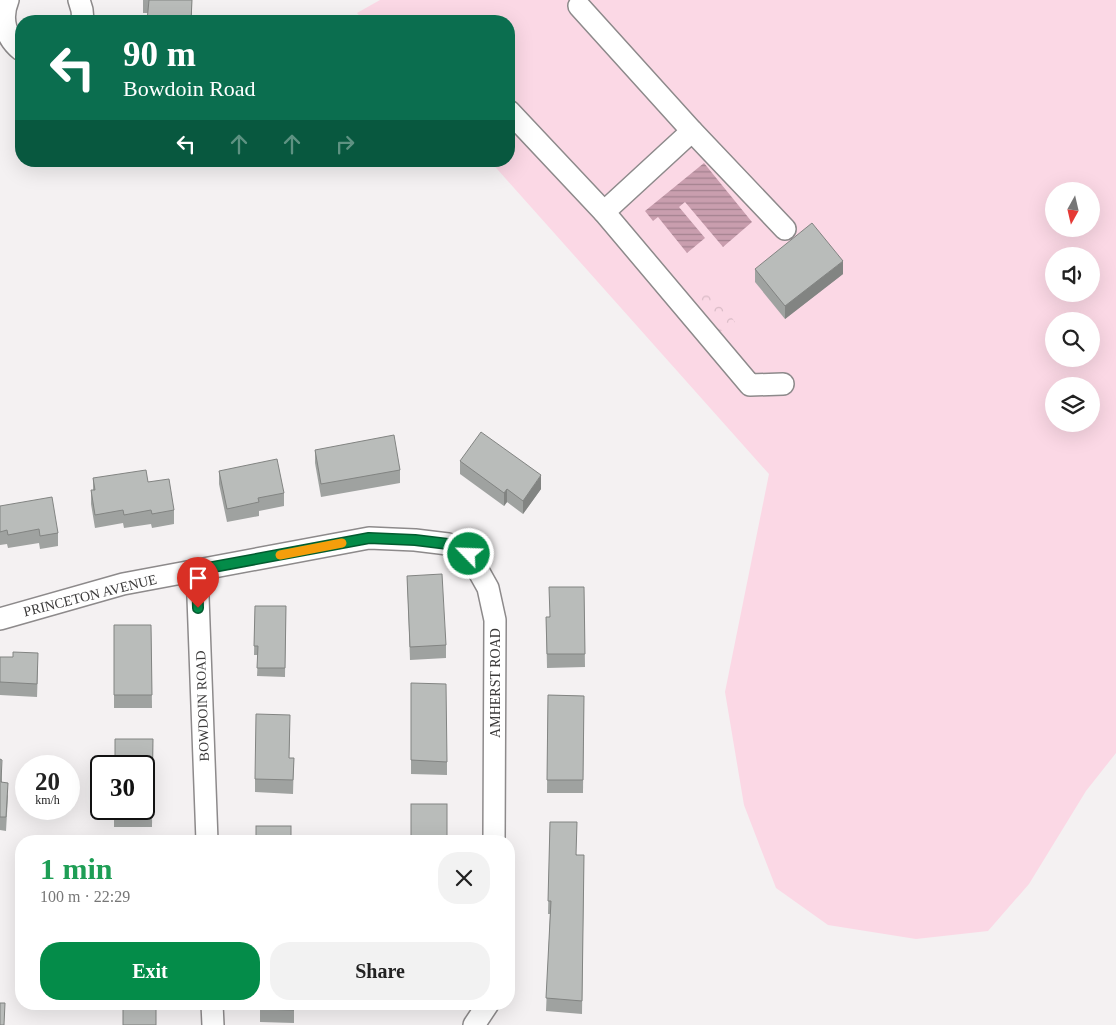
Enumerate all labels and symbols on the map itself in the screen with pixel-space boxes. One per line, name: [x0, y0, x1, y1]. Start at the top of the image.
north arrow: [1045, 182, 1100, 238]
position arrow: [442, 527, 494, 579]
pin: [177, 557, 219, 608]
street label: PRINCETON AVENUE: [22, 572, 158, 619]
street label: AMHERST ROAD: [488, 628, 503, 738]
street label: BOWDOIN ROAD: [193, 650, 212, 762]
speed limit sign: 30: [90, 755, 155, 820]

